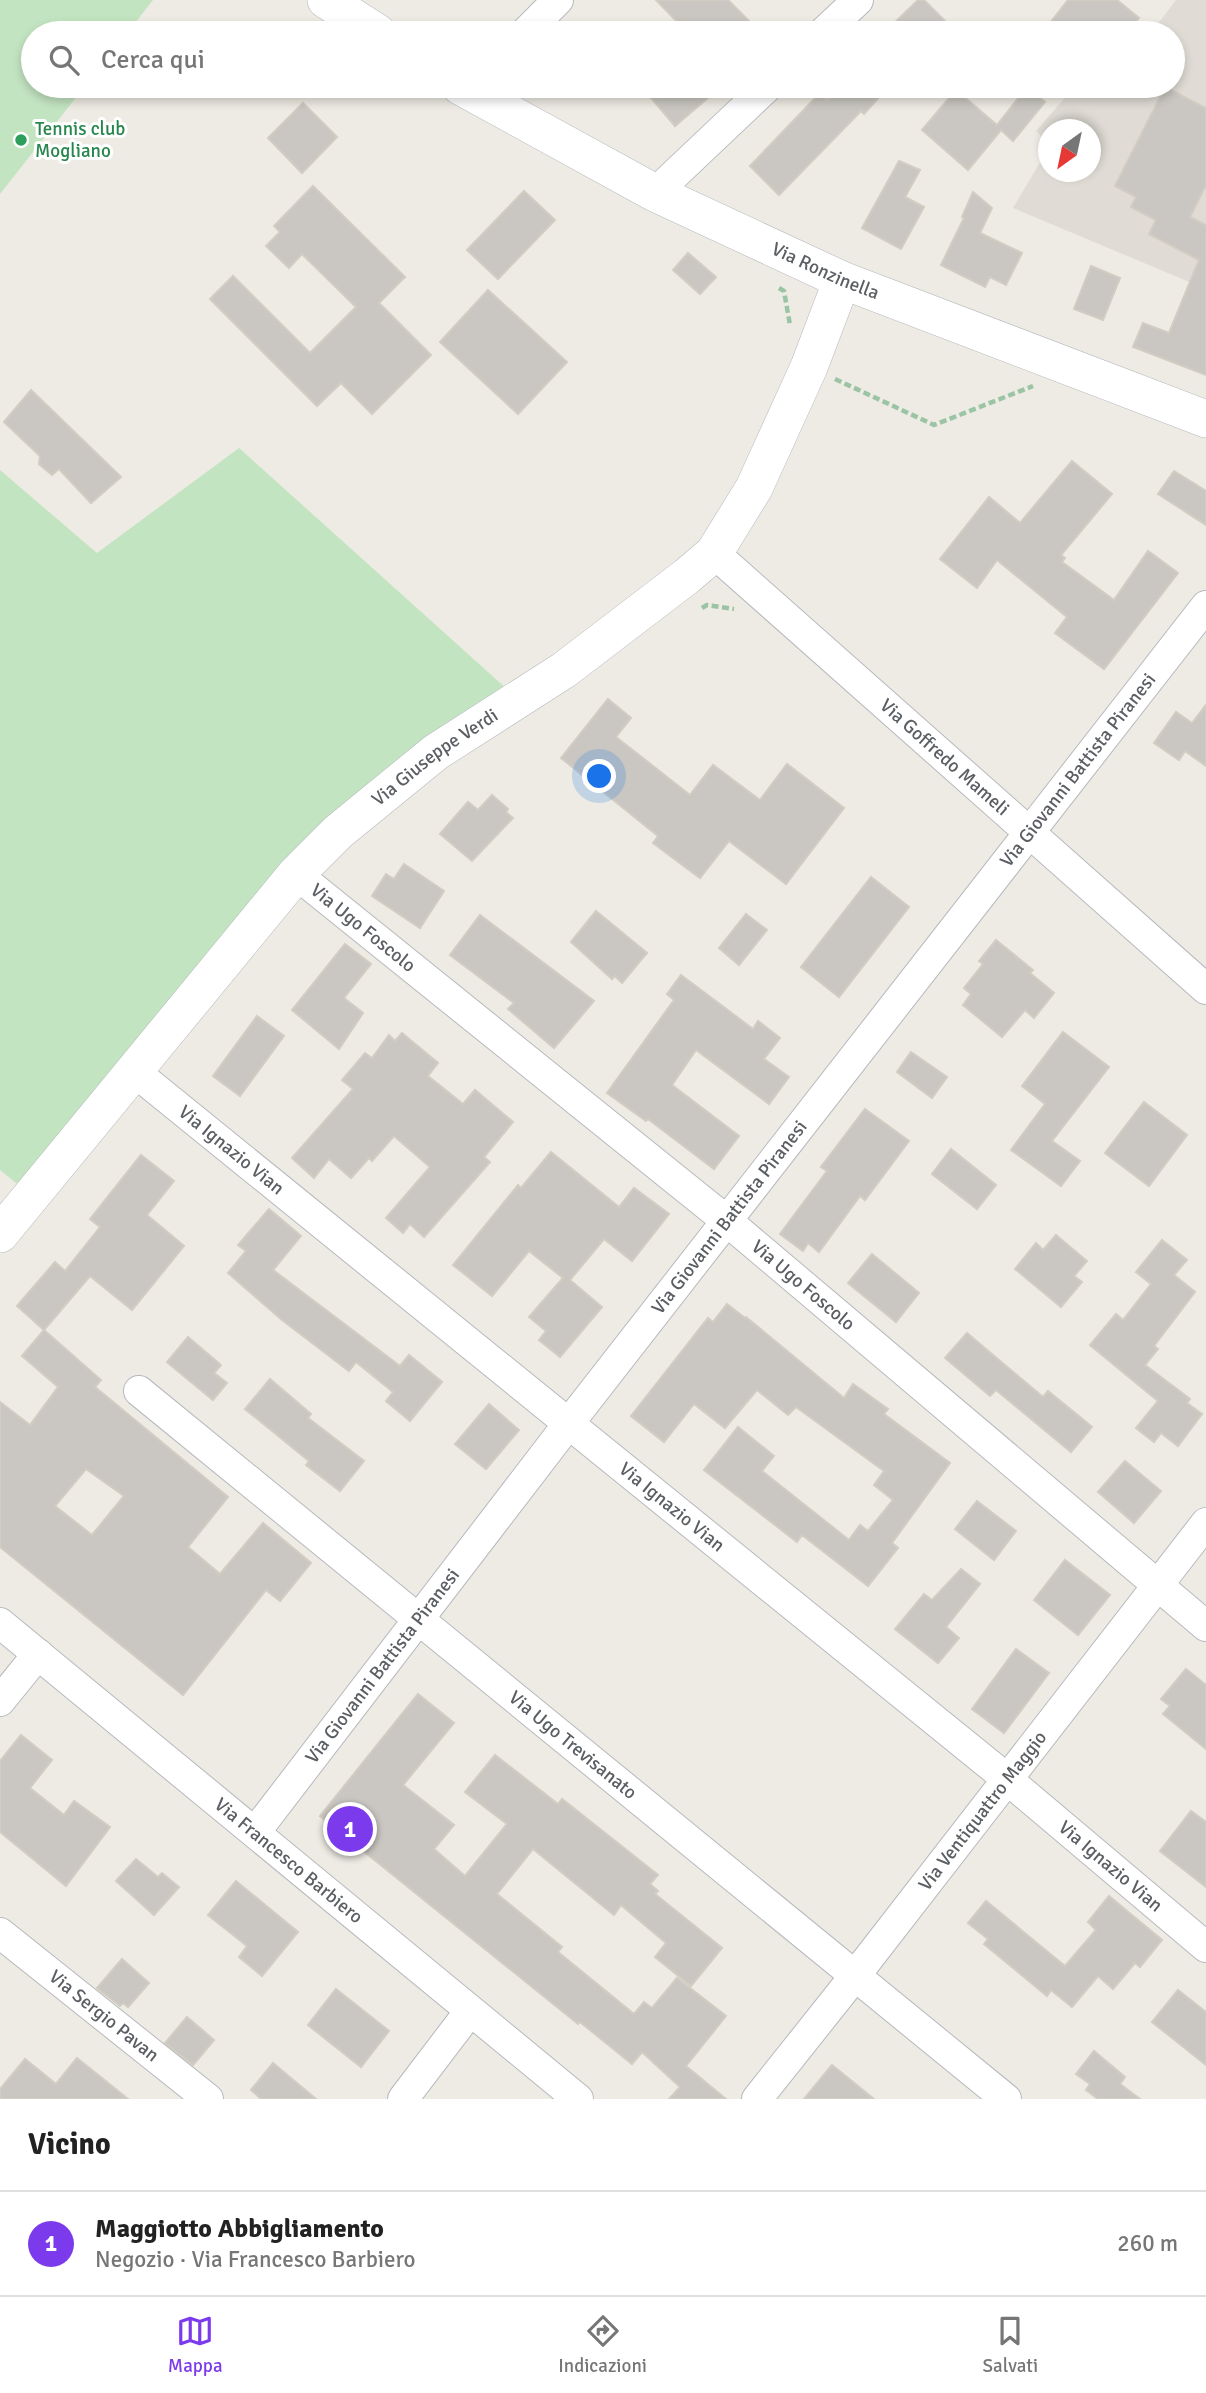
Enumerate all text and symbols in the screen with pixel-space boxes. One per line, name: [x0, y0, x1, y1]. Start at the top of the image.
search box: [21, 21, 1185, 98]
icon: search: [45, 41, 83, 79]
text: Cerca qui: [101, 44, 205, 76]
place label: Tennis club Mogliano: [35, 117, 125, 163]
north arrow: [1038, 119, 1101, 182]
marker: Tennis club Mogliano: [13, 132, 29, 148]
street label: Via Ronzinella: [768, 237, 883, 305]
street label: Via Giovanni Battista Piranesi: [995, 668, 1161, 872]
street label: Via Goffredo Mameli: [875, 694, 1014, 821]
street label: Via Giuseppe Verdi: [367, 703, 503, 812]
your location: [582, 759, 616, 793]
street label: Via Ugo Foscolo: [305, 878, 421, 978]
street label: Via Ignazio Vian: [174, 1100, 289, 1200]
street label: Via Giovanni Battista Piranesi: [646, 1116, 812, 1319]
street label: Via Ugo Foscolo: [746, 1235, 860, 1336]
street label: Via Ignazio Vian: [614, 1457, 730, 1557]
street label: Via Giovanni Battista Piranesi: [300, 1564, 465, 1768]
street label: Via Ugo Trevisanato: [504, 1686, 642, 1805]
street label: Via Ventiquattro Maggio: [913, 1726, 1052, 1896]
street label: Via Francesco Barbiero: [210, 1793, 368, 1929]
pin: 1: [327, 1803, 373, 1855]
street label: Via Ignazio Vian: [1053, 1815, 1168, 1917]
street label: Via Sergio Pavan: [44, 1965, 164, 2067]
text: Vicino: [28, 2126, 111, 2163]
text: Maggiotto Abbigliamento: [95, 2213, 384, 2245]
text: 1: [45, 2229, 57, 2258]
text: 260 m: [1117, 2229, 1178, 2258]
text: Negozio · Via Francesco Barbiero: [95, 2245, 416, 2274]
tab: Mappa: [168, 2312, 223, 2378]
tab: Indicazioni: [558, 2312, 647, 2378]
tab: Salvati: [983, 2312, 1038, 2378]

